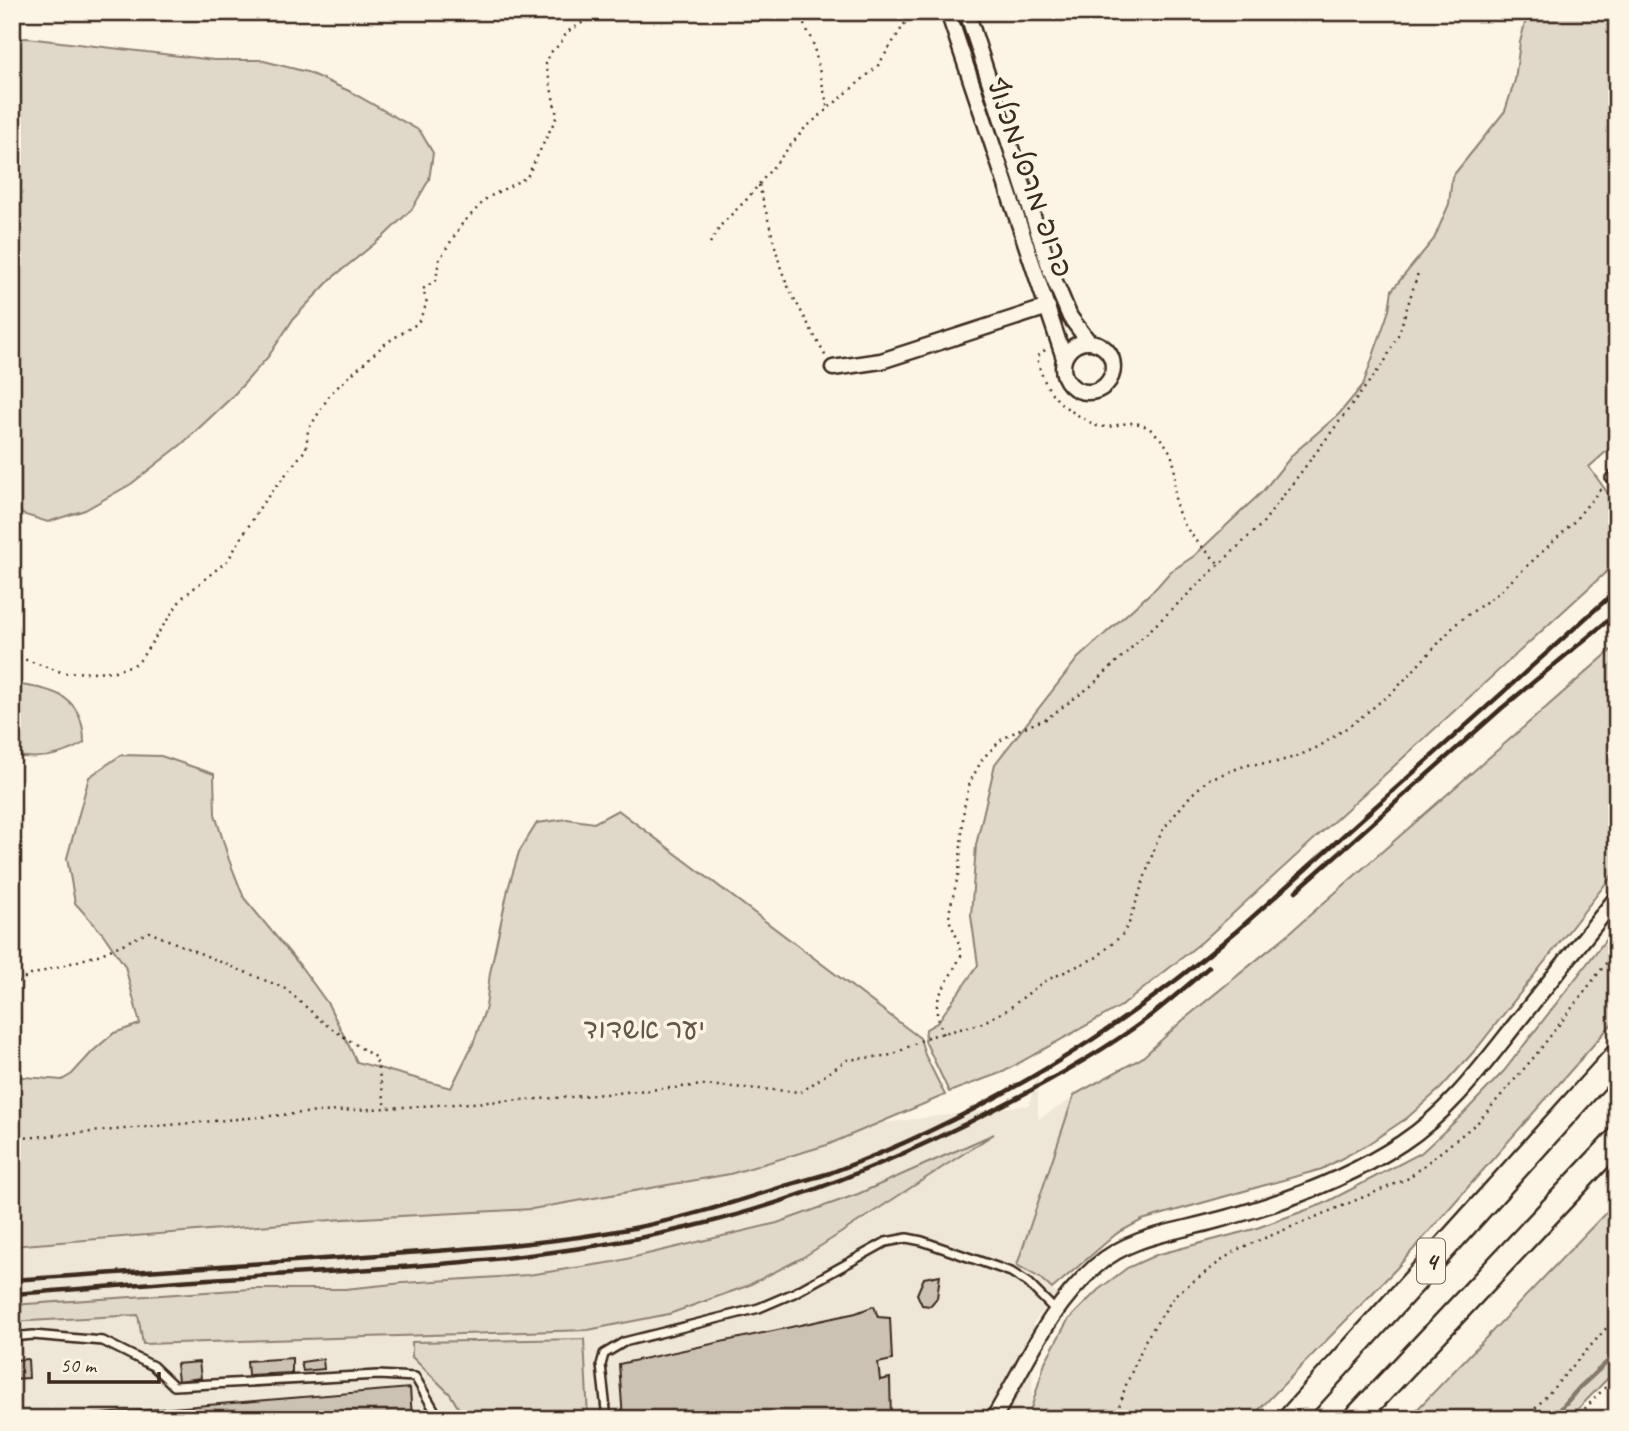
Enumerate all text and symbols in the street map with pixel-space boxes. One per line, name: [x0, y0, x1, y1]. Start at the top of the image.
street label: פרופ' מרסל מכלוף: [979, 72, 1081, 282]
park label: יער אשדוד: [583, 1011, 705, 1046]
road number: 4: [1417, 1238, 1445, 1284]
scale bar: [49, 1340, 159, 1384]
text: 50 m: [60, 1352, 98, 1378]

